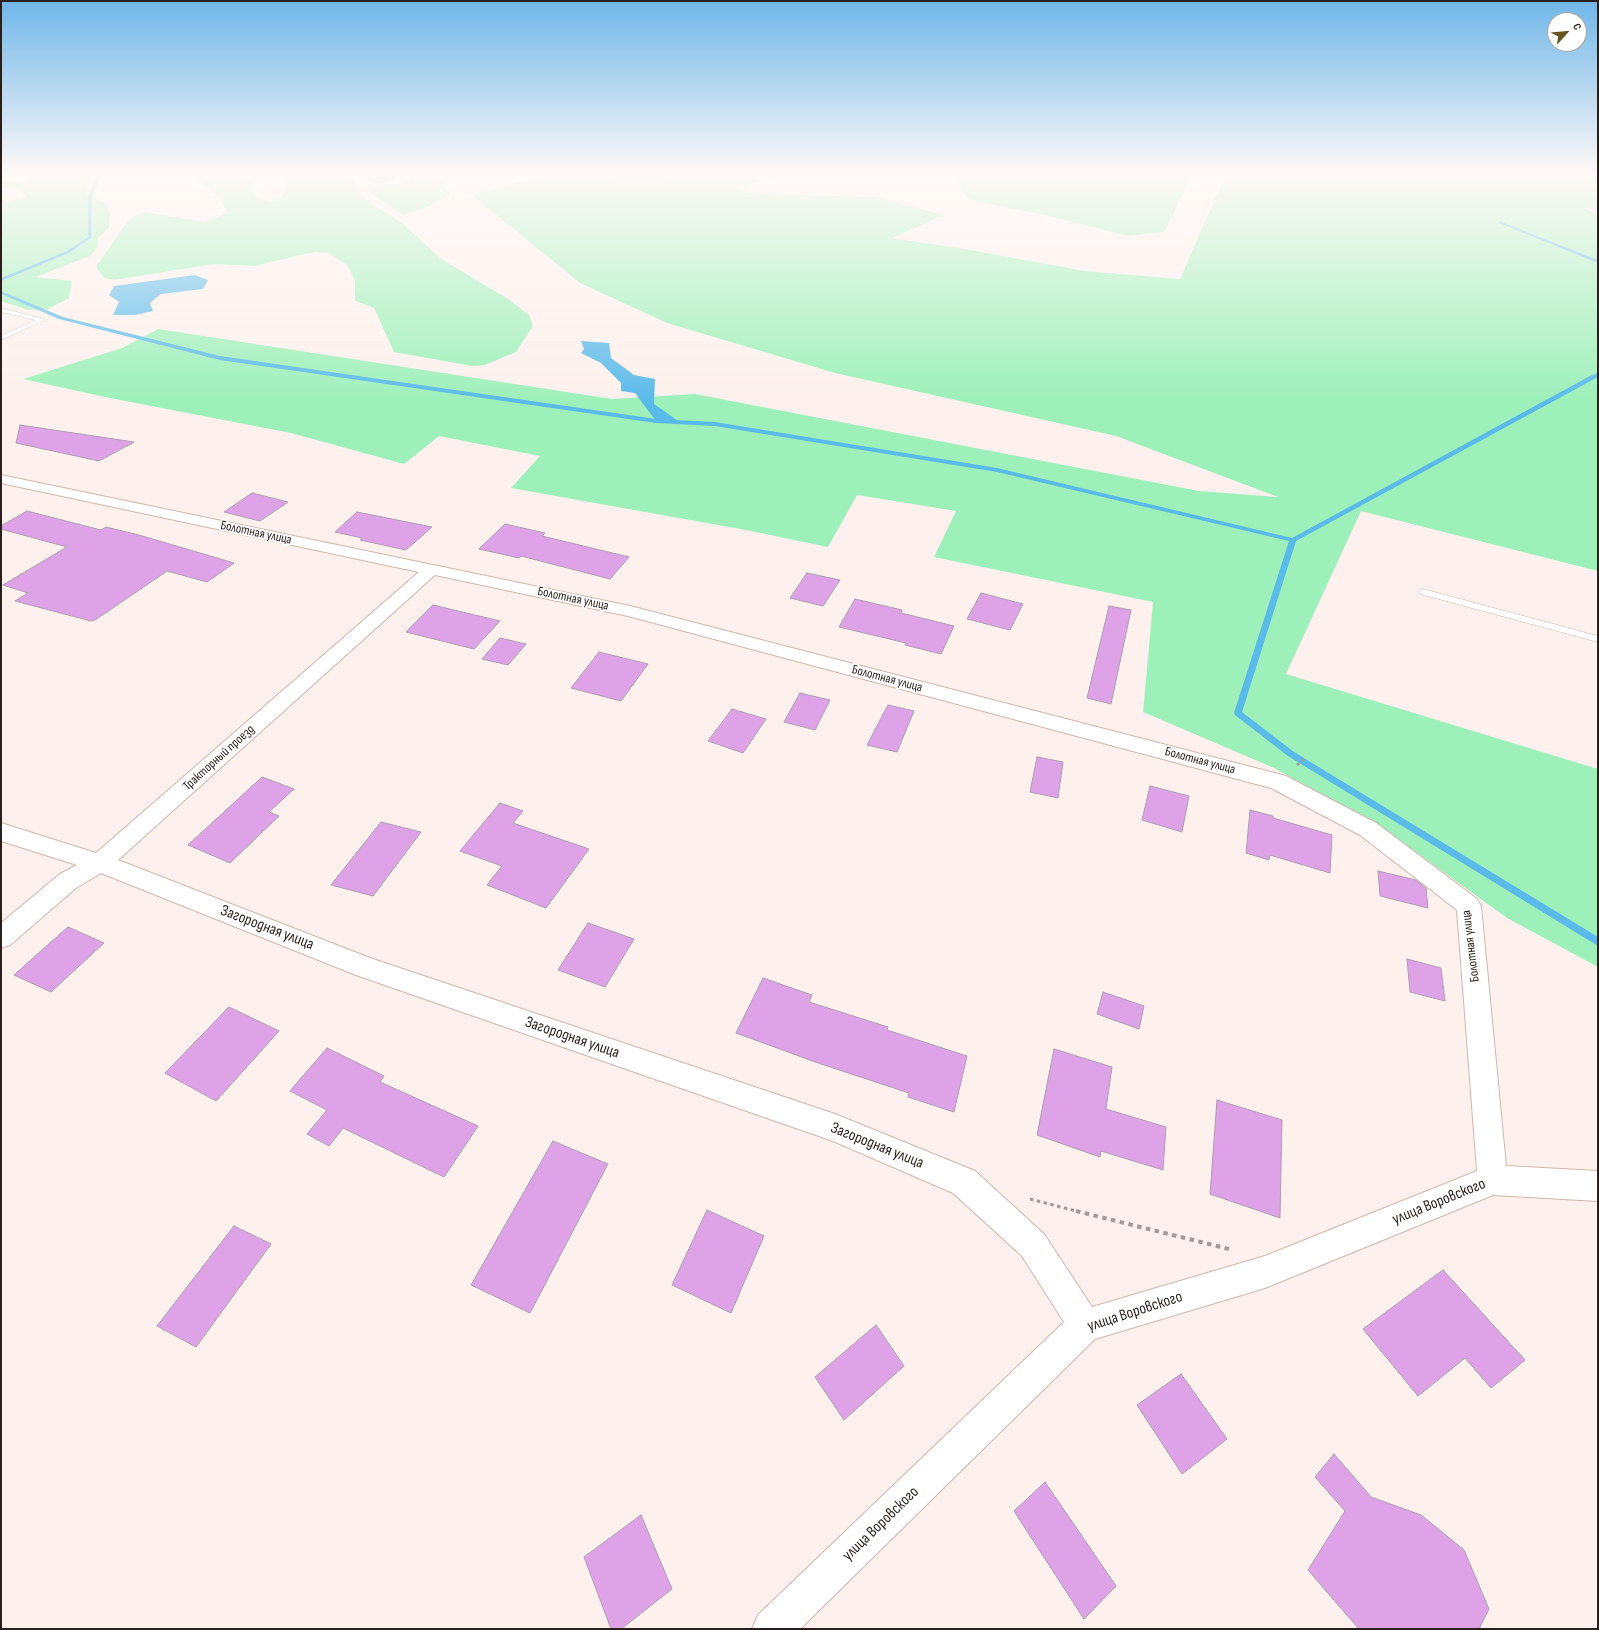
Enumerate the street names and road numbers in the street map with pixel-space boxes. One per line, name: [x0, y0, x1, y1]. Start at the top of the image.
street label: Болотная улица: [219, 518, 293, 548]
street label: Болотная улица: [536, 584, 610, 614]
street label: Болотная улица: [850, 662, 924, 696]
street label: Тракторный проезд: [180, 722, 258, 794]
street label: Болотная улица: [1163, 744, 1237, 778]
street label: Загородная улица: [218, 901, 316, 955]
street label: Болотная улица: [1459, 909, 1483, 983]
street label: Загородная улица: [522, 1013, 622, 1063]
street label: Загородная улица: [828, 1119, 926, 1173]
street label: улица Воровского: [1390, 1175, 1488, 1229]
street label: улица Воровского: [1085, 1288, 1185, 1336]
street label: улица Воровского: [839, 1483, 923, 1565]

